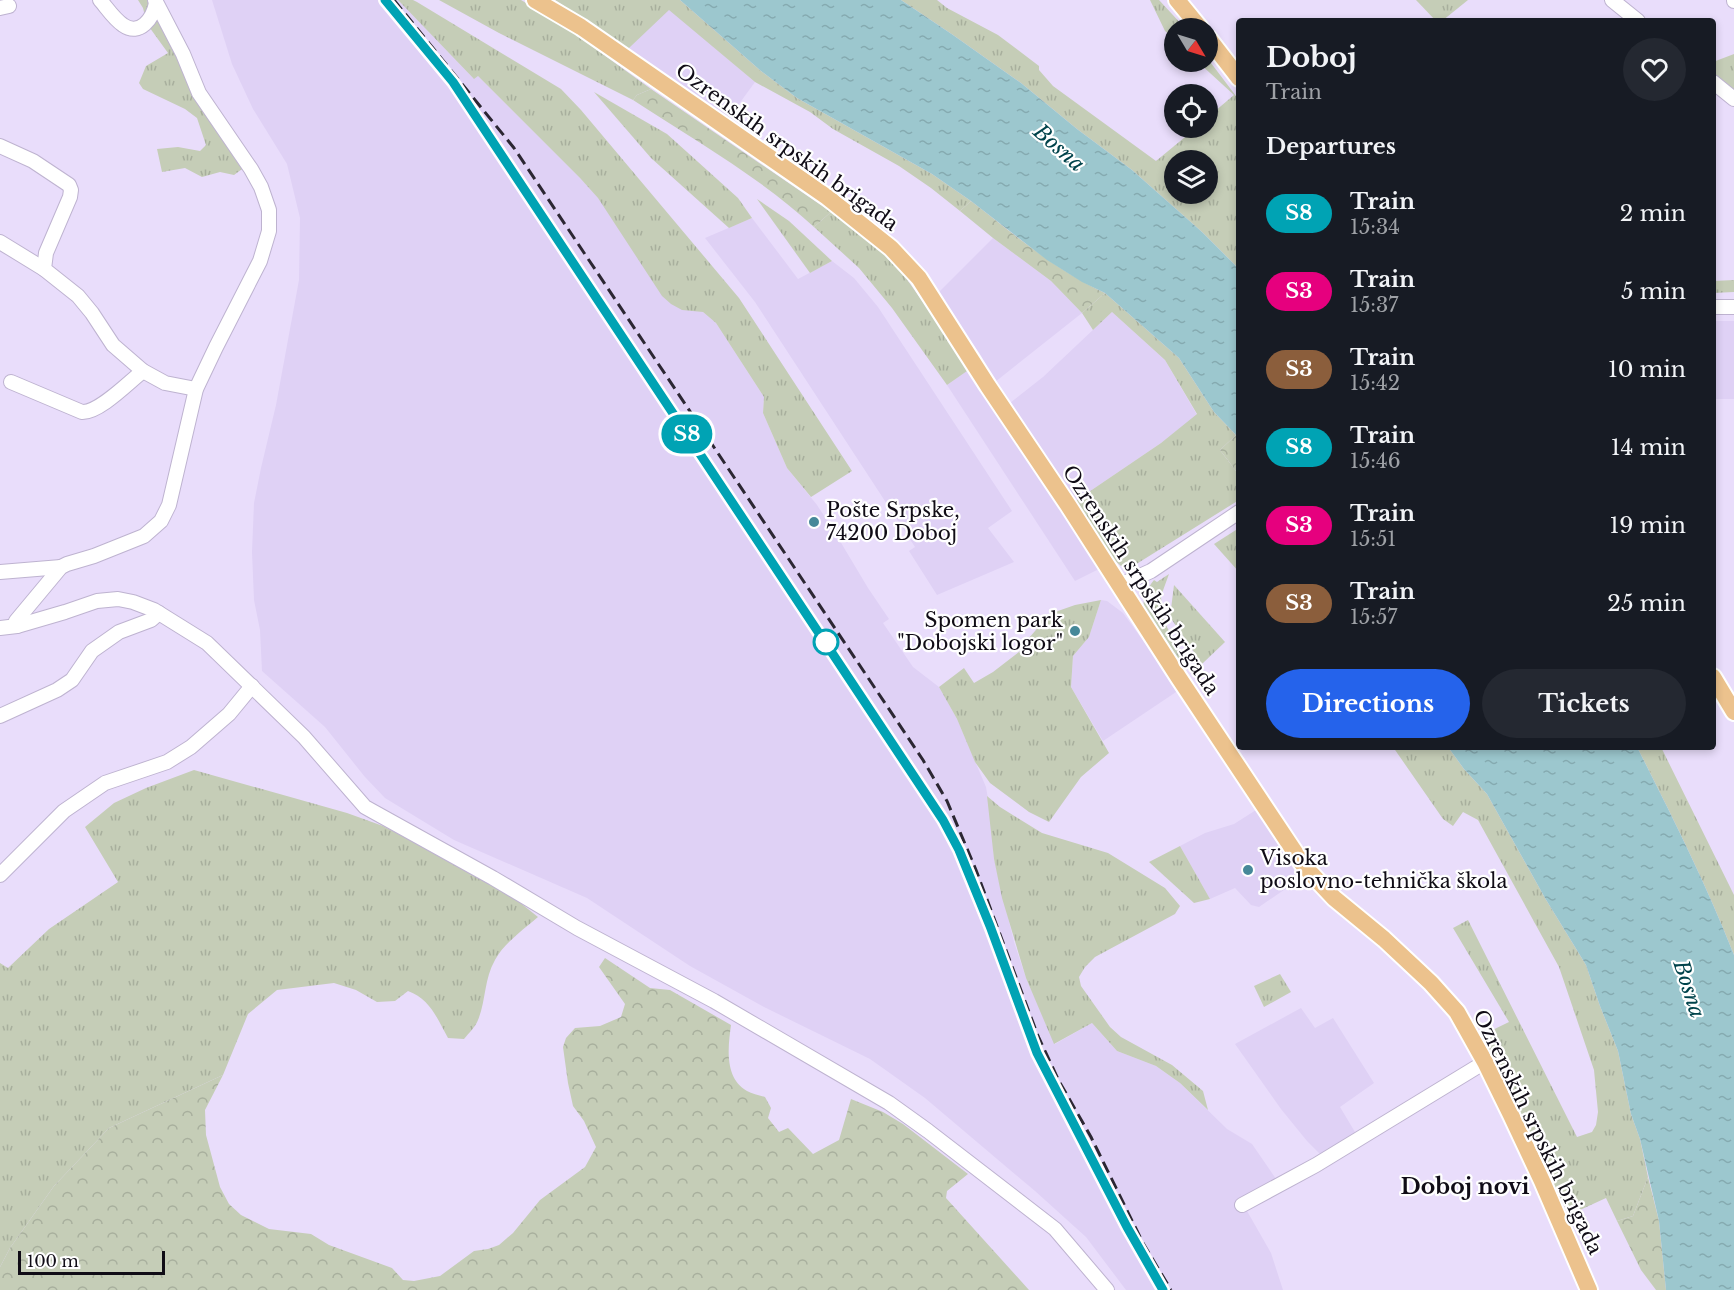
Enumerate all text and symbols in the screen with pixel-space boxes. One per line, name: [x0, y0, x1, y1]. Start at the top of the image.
north arrow: [1164, 18, 1218, 72]
map controls: [1164, 18, 1218, 204]
button: heart: [1623, 38, 1686, 101]
text: Doboj: [1266, 40, 1357, 75]
street label: Ozrenskih srpskih brigada: [671, 58, 904, 236]
text: Train: [1266, 80, 1322, 104]
button: locate: [1164, 84, 1218, 138]
water label: Bosna: [1027, 118, 1090, 177]
text: Departures: [1266, 133, 1396, 160]
button: layers: [1164, 150, 1218, 204]
text: Train: [1350, 188, 1415, 215]
text: S8: [1285, 200, 1313, 226]
text: 2 min: [1620, 200, 1686, 227]
text: 15:34: [1350, 215, 1400, 239]
text: Train: [1350, 266, 1415, 293]
text: S3: [1285, 278, 1313, 304]
text: 5 min: [1621, 278, 1686, 305]
text: 15:37: [1350, 293, 1398, 317]
text: Train: [1350, 344, 1415, 371]
text: S3: [1285, 356, 1313, 382]
text: 10 min: [1608, 356, 1686, 383]
text: 15:42: [1350, 371, 1400, 395]
line badge: S8: [660, 414, 714, 454]
text: S8: [673, 421, 701, 447]
text: Train: [1350, 422, 1415, 449]
text: S8: [1285, 434, 1313, 460]
text: 14 min: [1611, 434, 1686, 461]
text: 15:46: [1350, 449, 1401, 473]
street label: Ozrenskih srpskih brigada: [1058, 461, 1225, 700]
place label: Pošte Srpske, 74200 Doboj: [826, 498, 960, 545]
text: Train: [1350, 500, 1415, 527]
text: S3: [1285, 512, 1313, 538]
text: 19 min: [1609, 512, 1686, 539]
marker: Pošte Srpske, 74200 Doboj: [807, 515, 821, 529]
text: 15:51: [1350, 527, 1396, 551]
text: Train: [1350, 578, 1415, 605]
text: S3: [1285, 590, 1313, 616]
text: 25 min: [1607, 590, 1686, 617]
text: 15:57: [1350, 605, 1397, 629]
place label: Spomen park "Dobojski logor": [897, 608, 1064, 655]
marker: Spomen park "Dobojski logor": [1068, 624, 1082, 638]
unlabelled marker: [813, 629, 839, 655]
button: Directions: [1266, 669, 1470, 738]
button: Tickets: [1482, 669, 1686, 738]
place label: Visoka poslovno-tehnička škola: [1259, 846, 1509, 893]
marker: Visoka poslovno-tehnička škola: [1241, 863, 1255, 877]
water label: Bosna: [1667, 956, 1711, 1021]
street label: Ozrenskih srpskih brigada: [1468, 1006, 1608, 1259]
district label: Doboj novi: [1401, 1173, 1529, 1200]
scale bar: [18, 1248, 165, 1276]
text: 100 m: [27, 1251, 79, 1271]

